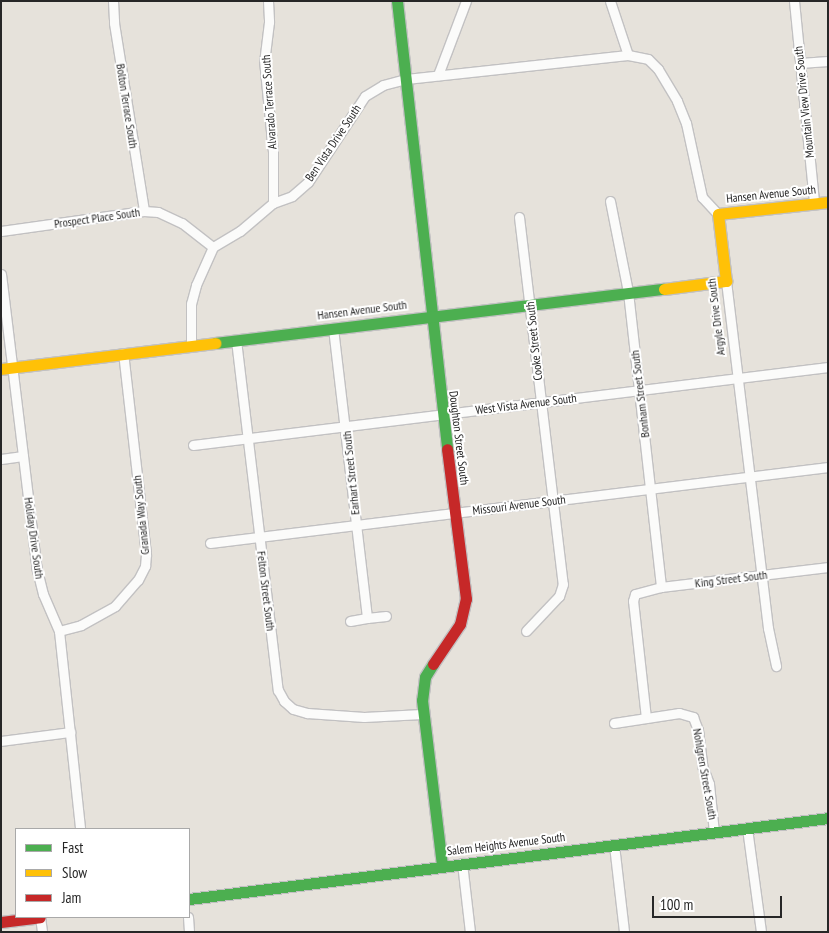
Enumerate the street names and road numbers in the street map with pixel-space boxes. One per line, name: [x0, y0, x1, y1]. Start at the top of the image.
street label: Mountain View Drive South: [791, 45, 817, 159]
street label: Alvarado Terrace South: [259, 54, 279, 150]
street label: Bolton Terrace South: [113, 62, 141, 150]
street label: Ben Vista Drive South: [302, 102, 364, 184]
street label: Hansen Avenue South: [725, 182, 817, 206]
street label: Prospect Place South: [53, 205, 141, 231]
street label: Argyle Drive South: [704, 278, 728, 356]
street label: Hansen Avenue South: [316, 297, 408, 323]
street label: Cooke Street South: [523, 301, 545, 381]
street label: Bonham Street South: [627, 349, 653, 439]
street label: Doughton Street South: [446, 390, 472, 486]
street label: West Vista Avenue South: [474, 391, 578, 417]
street label: Earhart Street South: [339, 430, 363, 516]
street label: Granada Way South: [130, 474, 152, 556]
street label: Missouri Avenue South: [471, 492, 567, 518]
street label: Holiday Drive South: [21, 496, 47, 580]
street label: Felton Street South: [254, 550, 278, 632]
street label: King Street South: [694, 567, 768, 591]
street label: Nohlgren Street South: [690, 727, 720, 821]
street label: Salem Heights Avenue South: [446, 830, 566, 858]

